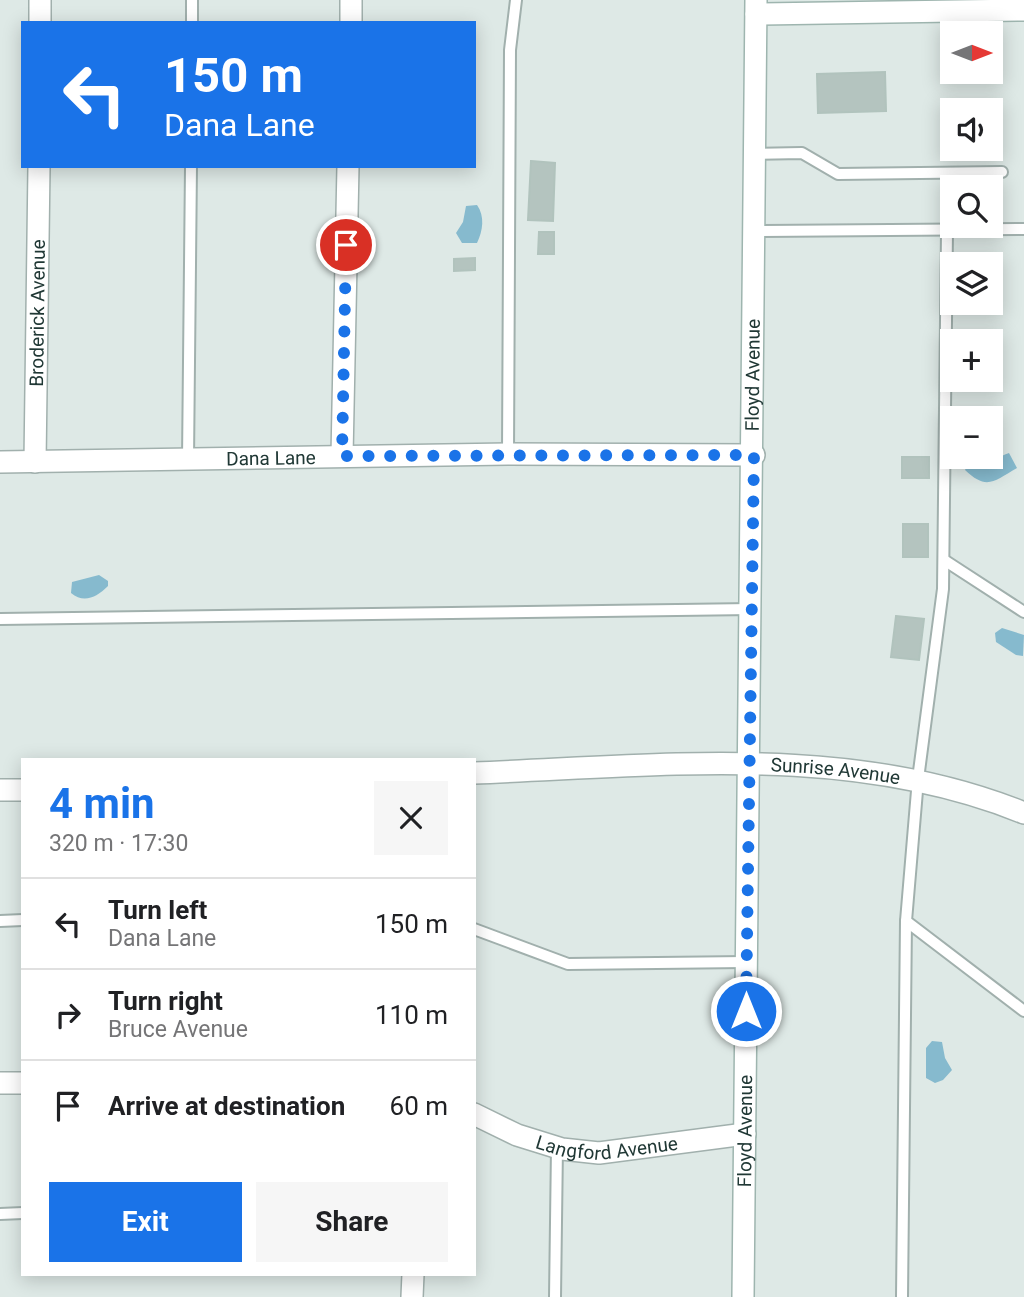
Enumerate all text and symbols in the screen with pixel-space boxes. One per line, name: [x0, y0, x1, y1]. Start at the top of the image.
north arrow: [940, 21, 1003, 84]
map controls: [940, 21, 1003, 469]
text: 150 m: [164, 47, 303, 104]
icon: left: [49, 49, 140, 140]
button: sound: [940, 98, 1003, 161]
text: Dana Lane: [164, 106, 315, 144]
button: search: [940, 175, 1003, 238]
pin: [316, 215, 376, 275]
icon: arrive: [327, 226, 365, 264]
street label: Broderick Avenue: [25, 239, 50, 387]
button: layers: [940, 252, 1003, 315]
street label: Floyd Avenue: [740, 319, 764, 431]
button: +: [940, 329, 1003, 392]
button: −: [940, 406, 1003, 469]
street label: Dana Lane: [226, 446, 316, 470]
street label: Sunrise Avenue: [770, 753, 902, 789]
text: 4 min: [49, 779, 155, 828]
button: close: [374, 781, 448, 855]
text: 320 m · 17:30: [49, 830, 188, 857]
text: Turn left: [108, 895, 207, 925]
icon: left: [49, 905, 87, 943]
text: 150 m: [375, 909, 448, 939]
text: Dana Lane: [108, 925, 216, 952]
position arrow: [709, 974, 783, 1048]
text: Turn right: [108, 986, 223, 1016]
icon: right: [49, 996, 87, 1034]
text: 110 m: [375, 1000, 448, 1030]
text: Bruce Avenue: [108, 1016, 248, 1043]
street label: Floyd Avenue: [733, 1075, 757, 1187]
icon: arrive: [49, 1087, 87, 1125]
text: Arrive at destination: [108, 1091, 345, 1121]
text: 60 m: [390, 1091, 448, 1121]
street label: Langford Avenue: [533, 1130, 679, 1165]
button: Exit: [49, 1182, 242, 1262]
button: Share: [256, 1182, 448, 1262]

